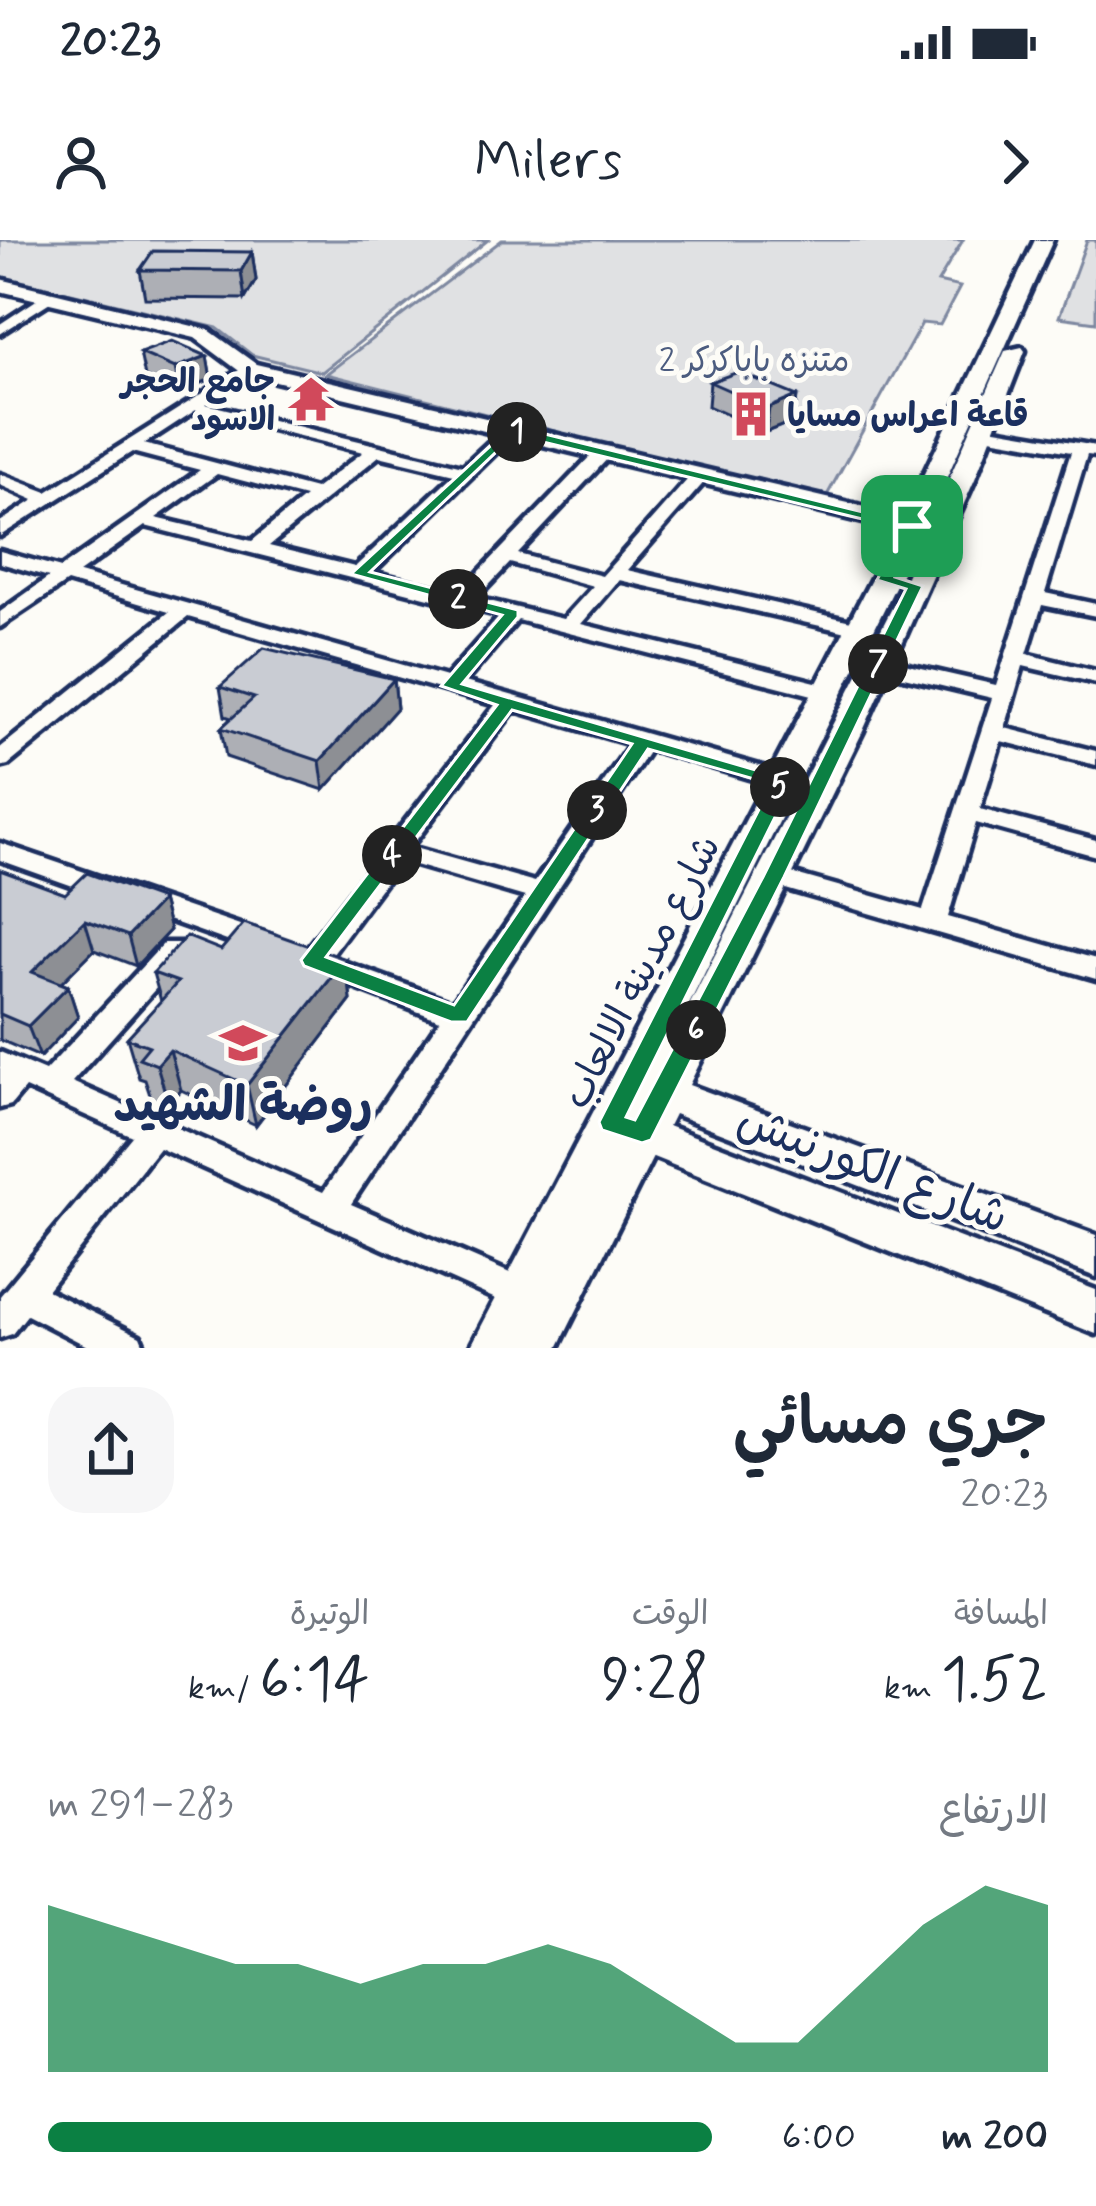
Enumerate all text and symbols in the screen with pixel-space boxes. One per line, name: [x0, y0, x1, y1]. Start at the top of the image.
text: 20:23: [60, 13, 161, 72]
text: Milers: [474, 127, 622, 198]
icon: person: [48, 129, 114, 195]
icon: forward: [982, 129, 1048, 195]
park label: متنزه باباكركر 2: [659, 340, 849, 384]
place label: جامع الحجر الاسود: [118, 361, 275, 443]
temple icon: جامع الحجر الاسود: [286, 374, 336, 424]
building icon: قاعة اعراس مسايا: [726, 389, 776, 439]
place label: قاعة اعراس مسايا: [787, 395, 1029, 439]
pin: 1: [487, 402, 547, 462]
text: 1: [510, 410, 524, 454]
pin: [861, 475, 963, 577]
icon: arrive: [879, 493, 945, 559]
pin: 2: [428, 569, 488, 629]
text: 2: [450, 577, 466, 621]
pin: 7: [848, 634, 908, 694]
text: 7: [868, 642, 888, 686]
pin: 5: [750, 757, 810, 817]
text: 5: [770, 765, 790, 809]
pin: 3: [567, 780, 627, 840]
text: 3: [590, 788, 604, 832]
pin: 4: [362, 825, 422, 885]
street label: شارع مدينة الالعاب: [552, 827, 734, 1118]
text: 4: [382, 833, 402, 877]
pin: 6: [666, 1000, 726, 1060]
text: 6: [688, 1008, 704, 1052]
school or university icon: روضة الشهيد: [218, 1018, 268, 1068]
place label: روضة الشهيد: [114, 1075, 372, 1138]
street label: شارع الكورنيش: [728, 1089, 1017, 1250]
text: جري مسائي: [733, 1382, 1048, 1468]
button: share: [48, 1387, 174, 1513]
text: 20:23: [961, 1470, 1048, 1521]
text: الوتيرة: [290, 1593, 369, 1637]
text: الوقت: [632, 1593, 709, 1637]
text: المسافة: [954, 1593, 1048, 1637]
text: 6:14: [259, 1642, 369, 1721]
text: 9:28: [601, 1642, 709, 1721]
text: 1.52: [941, 1642, 1048, 1721]
text: /km: [188, 1667, 259, 1711]
text: km: [884, 1667, 941, 1711]
text: 283–291 m: [48, 1780, 234, 1831]
text: الارتفاع: [939, 1787, 1048, 1838]
text: 6:00: [782, 2112, 856, 2163]
text: 200 m: [942, 2112, 1048, 2163]

